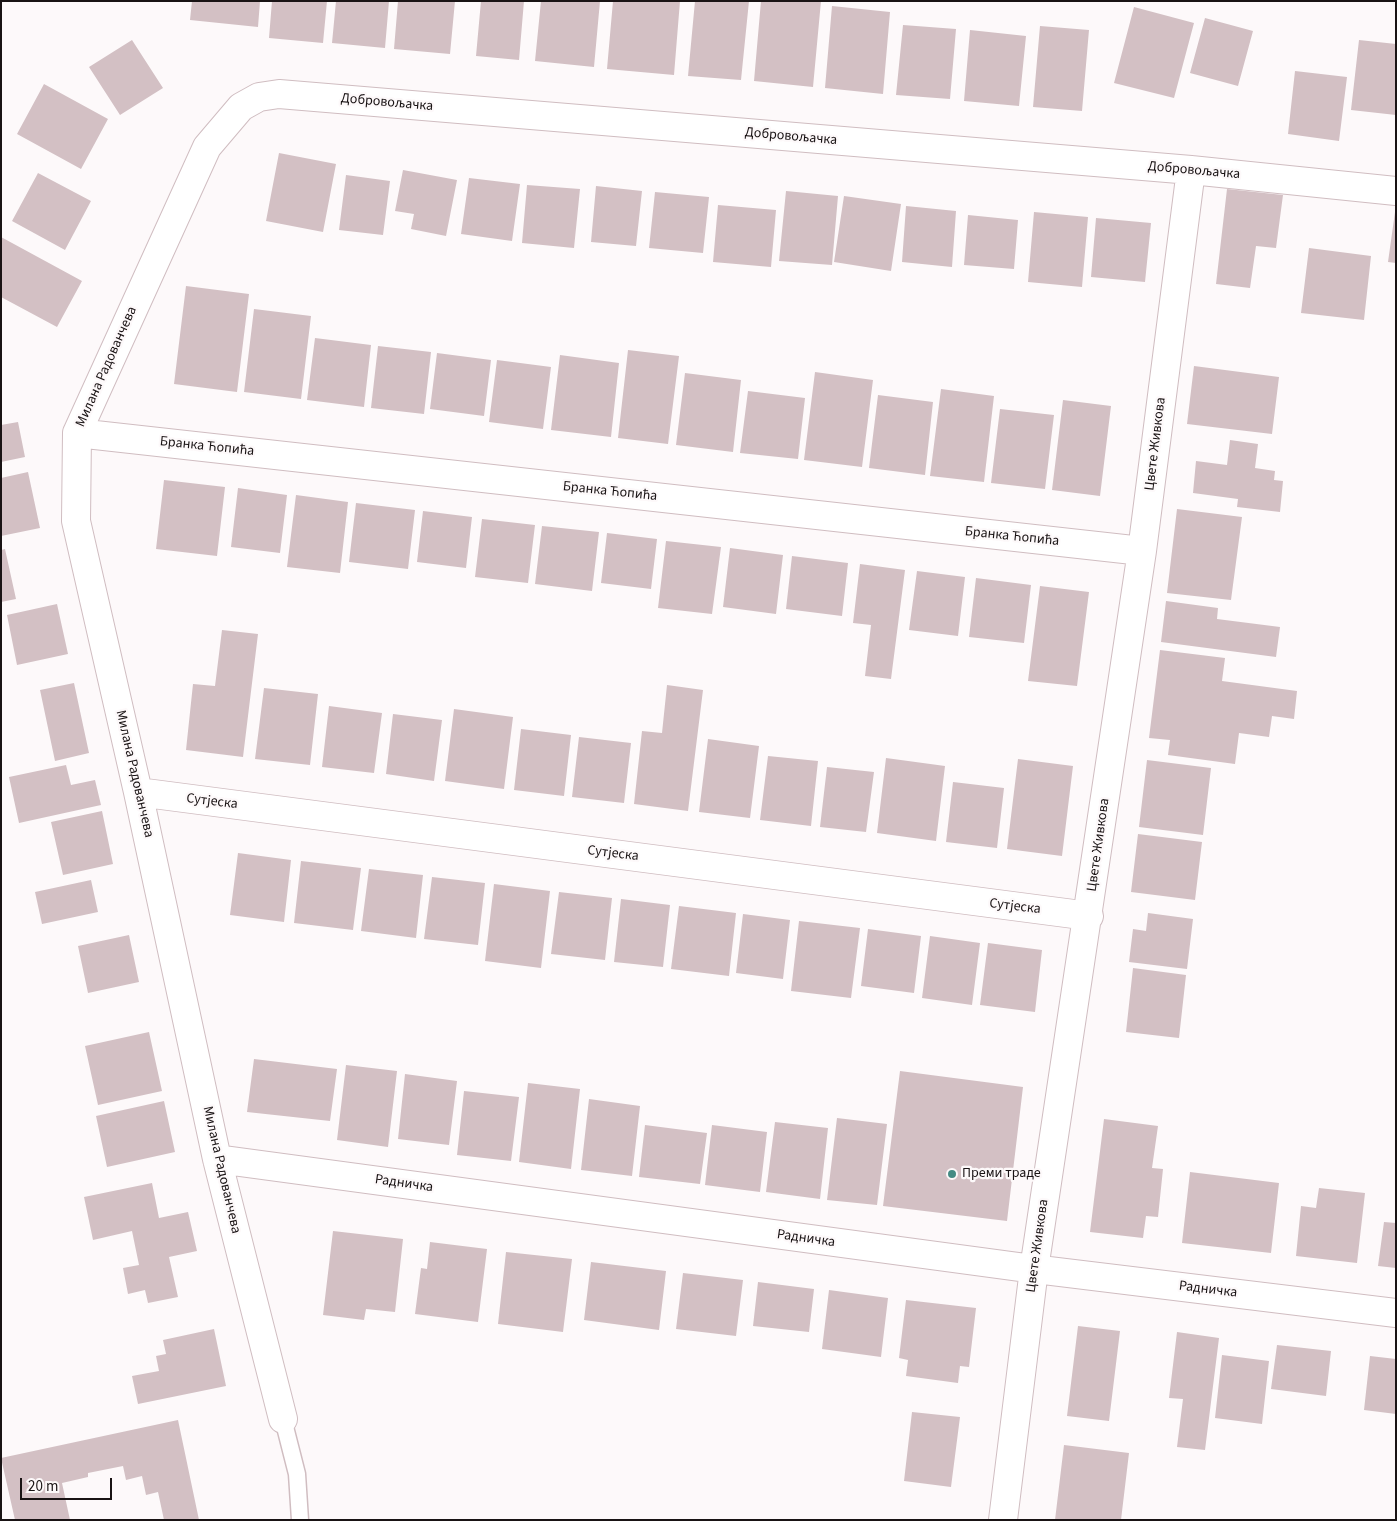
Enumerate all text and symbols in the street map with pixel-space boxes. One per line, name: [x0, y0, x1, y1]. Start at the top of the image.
street label: Добровољачка: [340, 91, 434, 115]
street label: Добровољачка: [744, 125, 838, 149]
street label: Добровољачка: [1147, 159, 1241, 183]
street label: Милана Радованчева: [73, 304, 141, 430]
street label: Цвете Живкова: [1142, 396, 1170, 492]
street label: Бранка Ћопића: [159, 434, 255, 460]
street label: Бранка Ћопића: [562, 479, 658, 505]
street label: Бранка Ћопића: [964, 524, 1060, 550]
street label: Милана Радованчева: [111, 709, 157, 839]
street label: Сутјеска: [185, 791, 239, 813]
street label: Цвете Живкова: [1084, 797, 1114, 893]
street label: Сутјеска: [586, 843, 640, 865]
street label: Сутјеска: [988, 896, 1042, 918]
street label: Милана Радованчева: [198, 1105, 244, 1235]
place label: Преми траде: [962, 1166, 1041, 1182]
marker: Преми траде: [946, 1168, 958, 1180]
street label: Радничка: [374, 1172, 434, 1196]
street label: Цвете Живкова: [1023, 1198, 1053, 1294]
street label: Радничка: [776, 1227, 836, 1251]
street label: Радничка: [1178, 1278, 1238, 1302]
scale bar: [22, 1468, 115, 1500]
text: 20 m: [28, 1476, 58, 1497]

